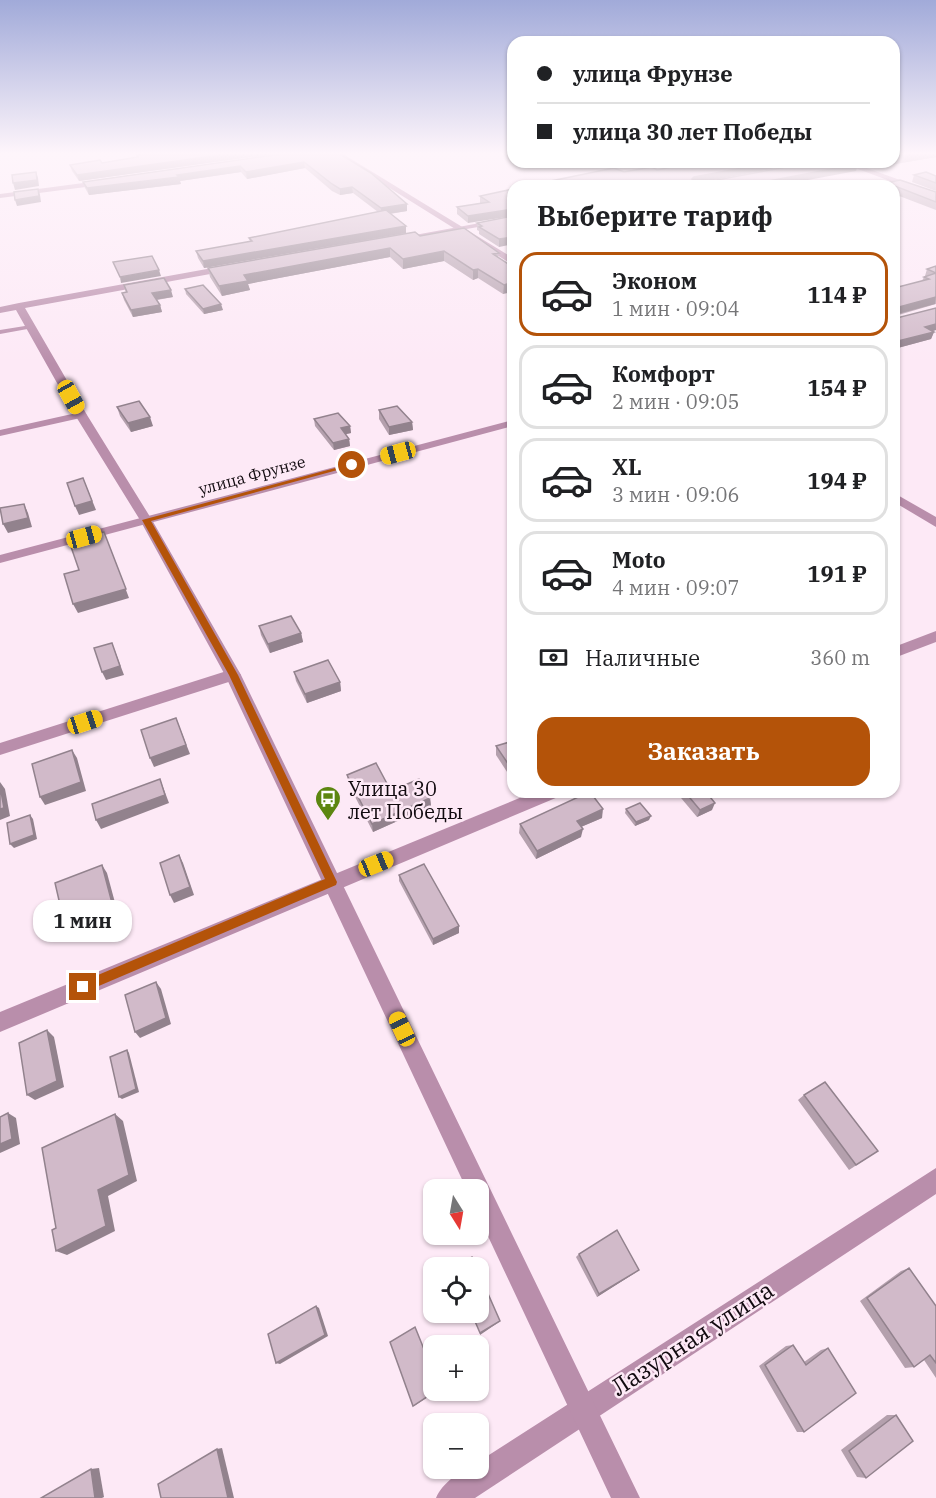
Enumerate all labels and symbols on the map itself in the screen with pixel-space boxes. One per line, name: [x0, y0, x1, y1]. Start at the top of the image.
car: [54, 377, 88, 417]
car: [378, 440, 418, 466]
street label: улица Фрунзе: [196, 451, 308, 499]
route start: [338, 451, 365, 478]
car: [64, 524, 104, 550]
car: [65, 708, 105, 736]
place label: Улица 30 лет Победы: [348, 775, 463, 825]
bus stop icon: Улица 30 лет Победы: [313, 784, 343, 822]
car: [356, 849, 396, 879]
callout: 1 мин: [34, 900, 132, 942]
route end: [69, 973, 96, 1000]
car: [386, 1009, 418, 1049]
north arrow: [423, 1179, 489, 1245]
street label: Лазурная улица: [604, 1273, 780, 1403]

